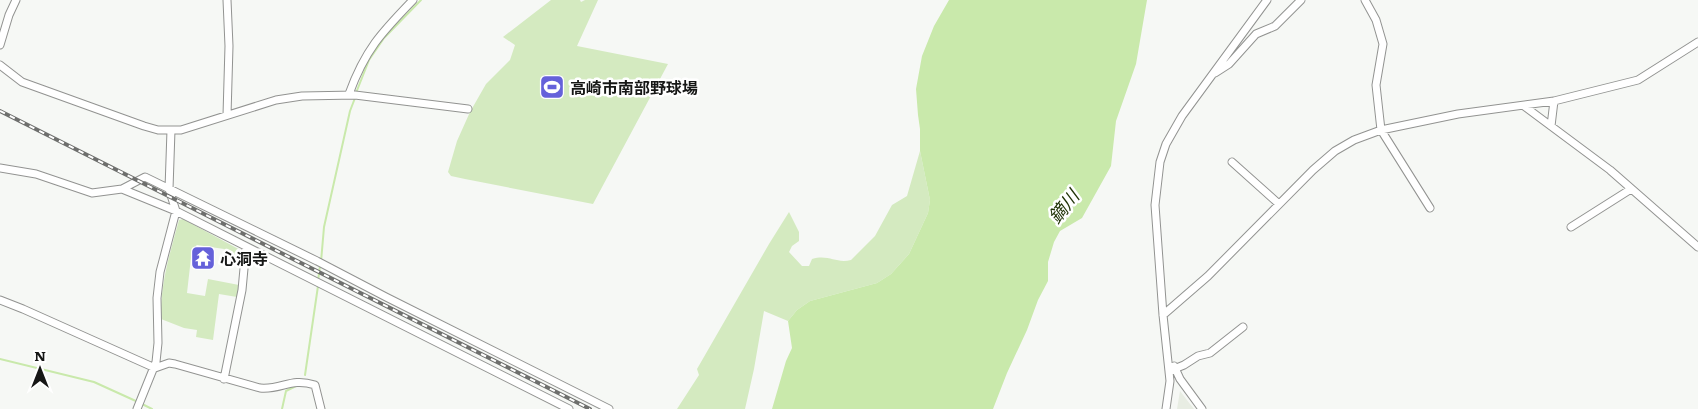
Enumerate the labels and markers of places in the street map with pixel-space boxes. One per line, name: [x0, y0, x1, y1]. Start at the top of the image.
sports icon: 高崎市南部野球場: [539, 74, 565, 100]
place label: 高崎市南部野球場: [570, 75, 698, 99]
temple icon: 心洞寺: [190, 245, 216, 271]
place label: 心洞寺: [220, 246, 268, 270]

